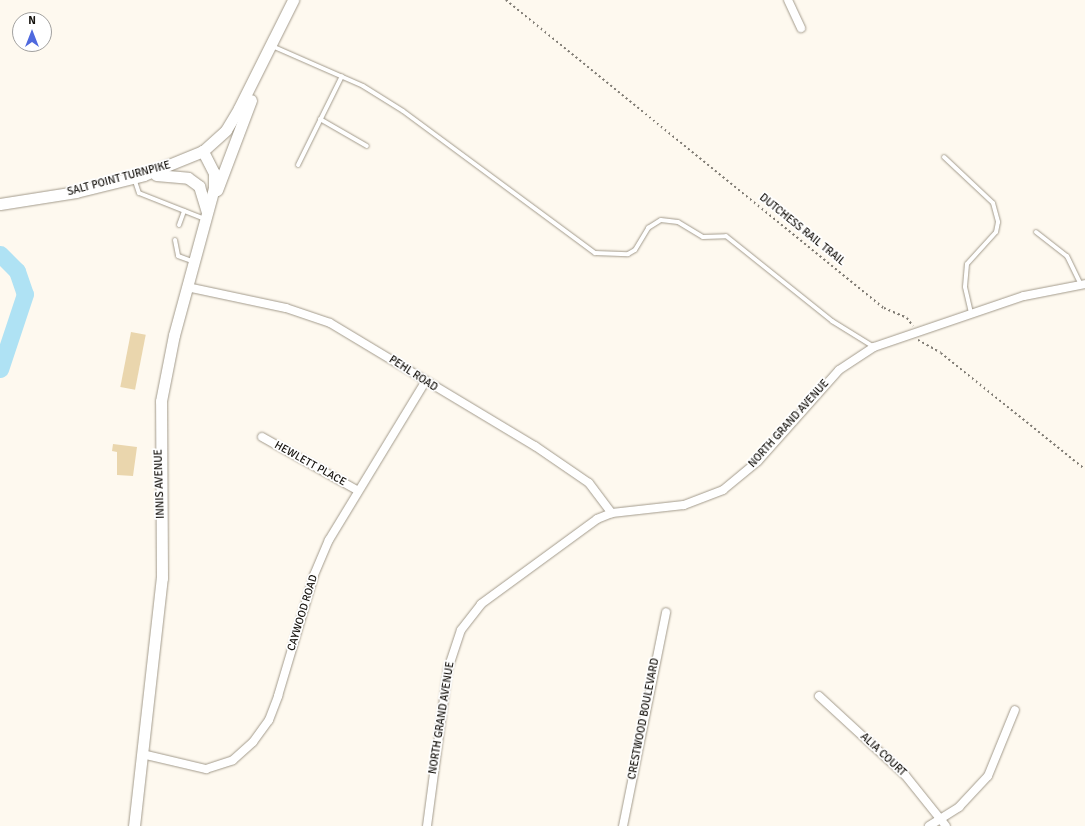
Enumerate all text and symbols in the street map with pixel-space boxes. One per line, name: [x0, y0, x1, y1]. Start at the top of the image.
north arrow: [12, 12, 52, 52]
text: N: [28, 14, 36, 27]
street label: SALT POINT TURNPIKE: [66, 159, 172, 199]
street label: DUTCHESS RAIL TRAIL: [756, 191, 848, 269]
street label: PEHL ROAD: [386, 353, 440, 395]
street label: NORTH GRAND AVENUE: [746, 377, 832, 471]
street label: HEWLETT PLACE: [272, 439, 348, 489]
street label: INNIS AVENUE: [152, 449, 168, 519]
street label: CAYWOOD ROAD: [285, 573, 321, 653]
street label: CRESTWOOD BOULEVARD: [626, 657, 662, 781]
street label: NORTH GRAND AVENUE: [427, 661, 457, 775]
street label: ALIA COURT: [857, 730, 909, 780]

